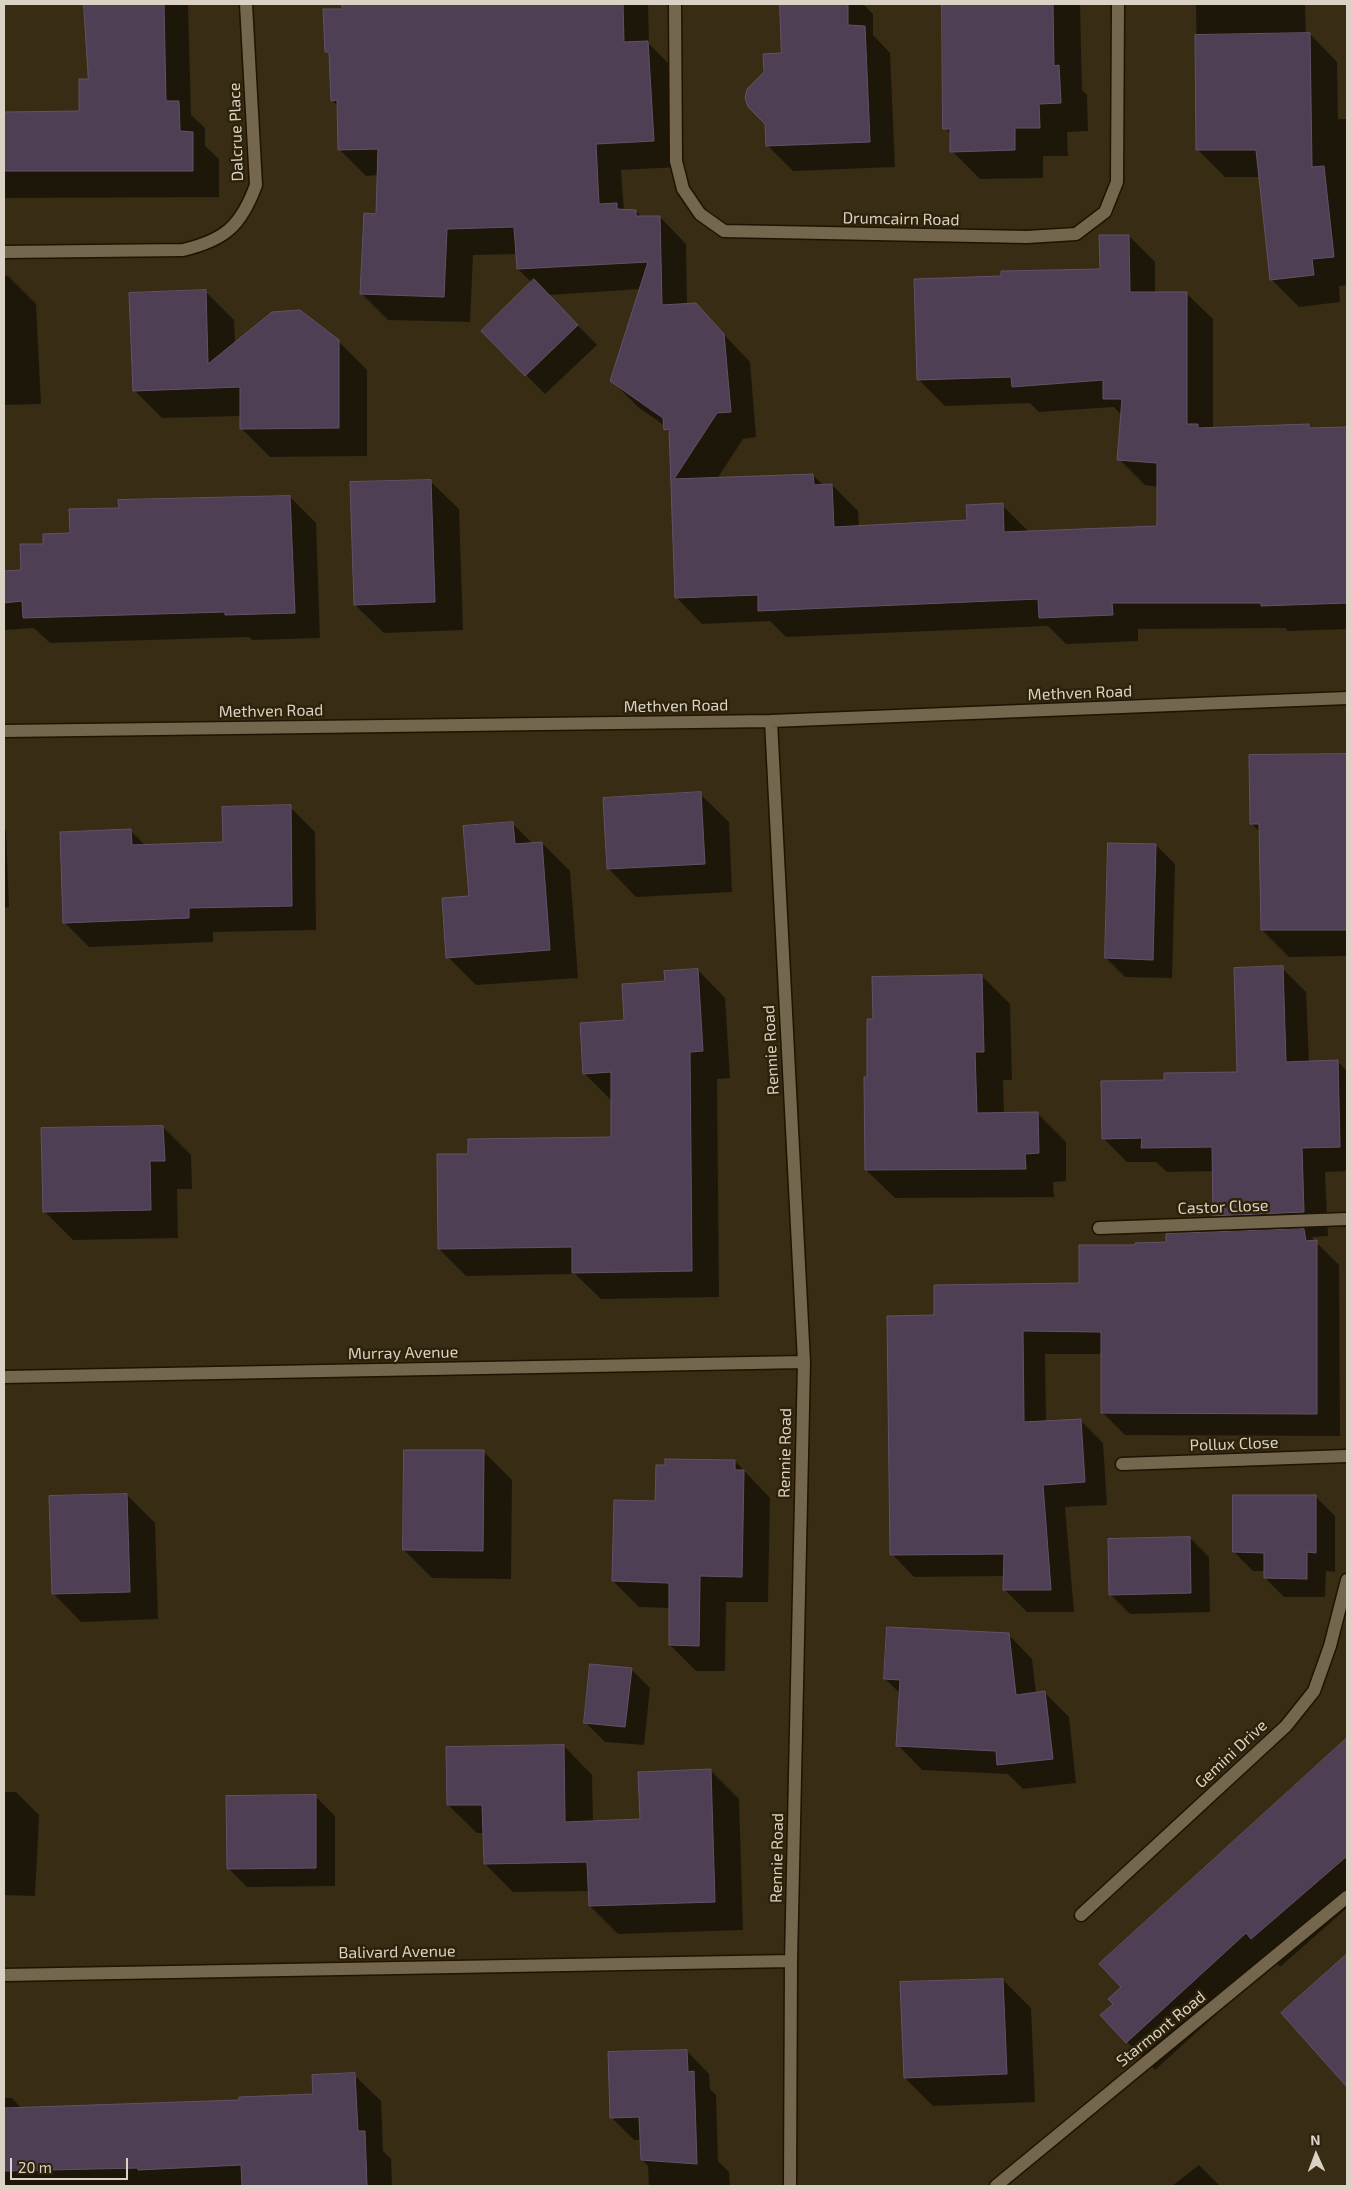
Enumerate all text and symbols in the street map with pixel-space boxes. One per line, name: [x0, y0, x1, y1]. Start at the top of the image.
street label: Dalcrue Place: [225, 82, 247, 182]
street label: Drumcairn Road: [842, 208, 960, 230]
street label: Methven Road: [1027, 682, 1133, 704]
street label: Methven Road: [623, 695, 729, 717]
street label: Methven Road: [218, 700, 324, 722]
street label: Rennie Road: [759, 1005, 783, 1095]
street label: Castor Close: [1177, 1196, 1269, 1218]
street label: Murray Avenue: [348, 1342, 458, 1364]
street label: Rennie Road: [775, 1408, 795, 1498]
street label: Pollux Close: [1189, 1433, 1279, 1455]
street label: Gemini Drive: [1191, 1716, 1271, 1792]
street label: Rennie Road: [767, 1813, 787, 1903]
street label: Balivard Avenue: [338, 1941, 456, 1963]
street label: Starmont Road: [1113, 1987, 1209, 2071]
north arrow: [1291, 2130, 1341, 2180]
text: N: [1310, 2131, 1321, 2148]
scale bar: [12, 2148, 130, 2180]
text: 20 m: [18, 2158, 52, 2176]

